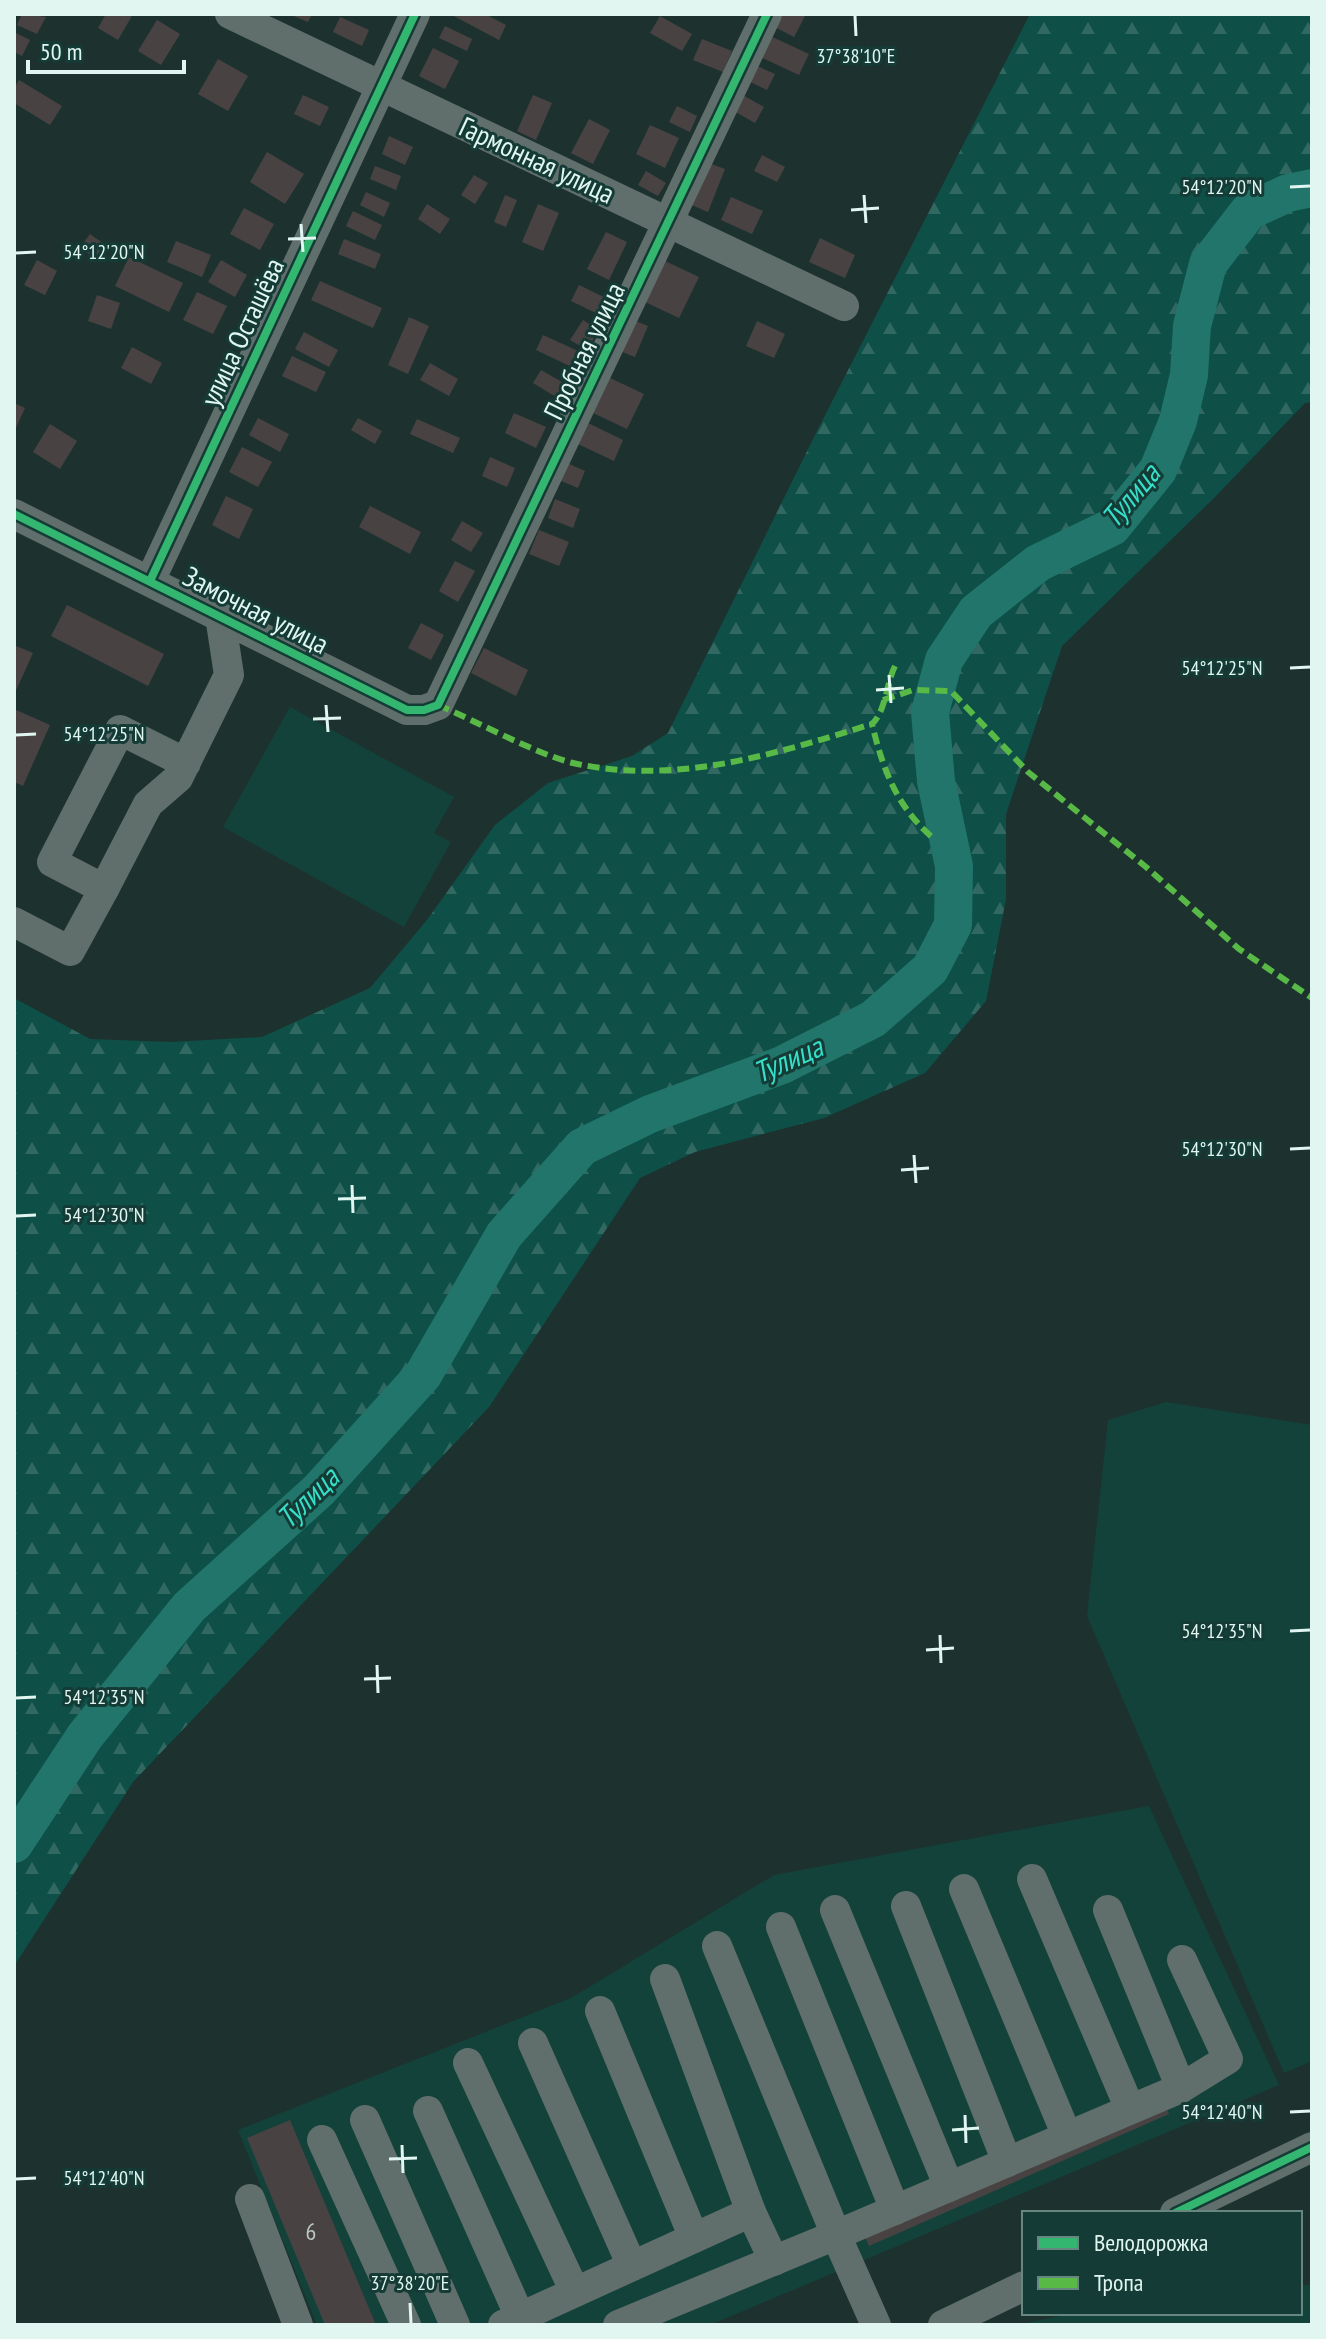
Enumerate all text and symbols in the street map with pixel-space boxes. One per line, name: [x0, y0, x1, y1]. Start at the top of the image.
scale bar: [28, 24, 184, 74]
text: 50 m: [40, 36, 82, 67]
text: 37°38'10"E: [817, 43, 895, 69]
street label: Гармонная улица: [454, 107, 621, 212]
text: 54°12'20"N: [1182, 174, 1262, 200]
text: 54°12'20"N: [64, 239, 144, 265]
street label: улица Осташёва: [191, 252, 292, 412]
street label: Пробная улица: [534, 276, 633, 426]
water label: Тулица: [1092, 453, 1169, 535]
street label: Замочная улица: [177, 557, 335, 662]
text: 54°12'25"N: [1182, 655, 1262, 681]
text: 54°12'25"N: [64, 721, 144, 747]
water label: Тулица: [747, 1025, 830, 1091]
text: 54°12'30"N: [1182, 1136, 1262, 1162]
text: 54°12'30"N: [64, 1202, 144, 1228]
water label: Тулица: [268, 1457, 348, 1536]
text: 54°12'35"N: [1182, 1618, 1262, 1644]
text: 54°12'35"N: [64, 1684, 144, 1710]
text: 54°12'40"N: [1182, 2099, 1262, 2125]
text: 54°12'40"N: [64, 2165, 144, 2191]
legend: [1022, 2211, 1302, 2315]
house number: 6: [306, 2216, 316, 2247]
text: Велодорожка: [1094, 2227, 1208, 2258]
text: Тропа: [1094, 2267, 1143, 2298]
text: 37°38'20"E: [371, 2270, 449, 2296]

